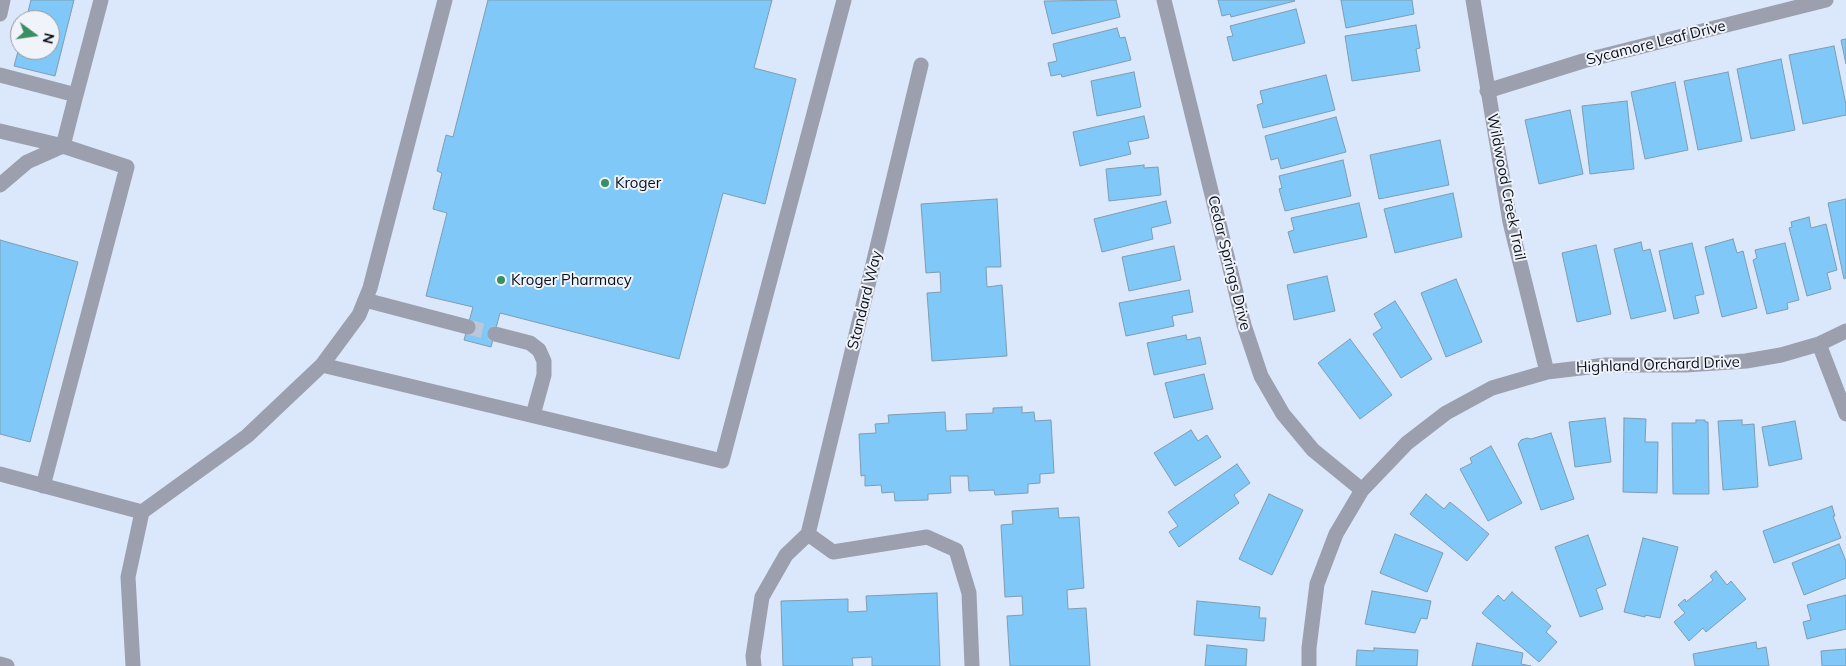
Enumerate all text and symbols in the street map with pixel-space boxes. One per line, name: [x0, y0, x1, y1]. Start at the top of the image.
north arrow: [10, 10, 60, 60]
street label: Sycamore Leaf Drive: [1584, 17, 1728, 69]
text: N: [39, 31, 59, 46]
street label: Wildwood Creek Trail: [1483, 112, 1529, 262]
place label: Kroger: [615, 174, 661, 192]
marker: Kroger: [599, 177, 611, 189]
street label: Cedar Springs Drive: [1204, 194, 1254, 332]
street label: Standard Way: [844, 249, 886, 351]
place label: Kroger Pharmacy: [511, 271, 632, 289]
marker: Kroger Pharmacy: [495, 274, 507, 286]
street label: Highland Orchard Drive: [1576, 353, 1740, 377]

